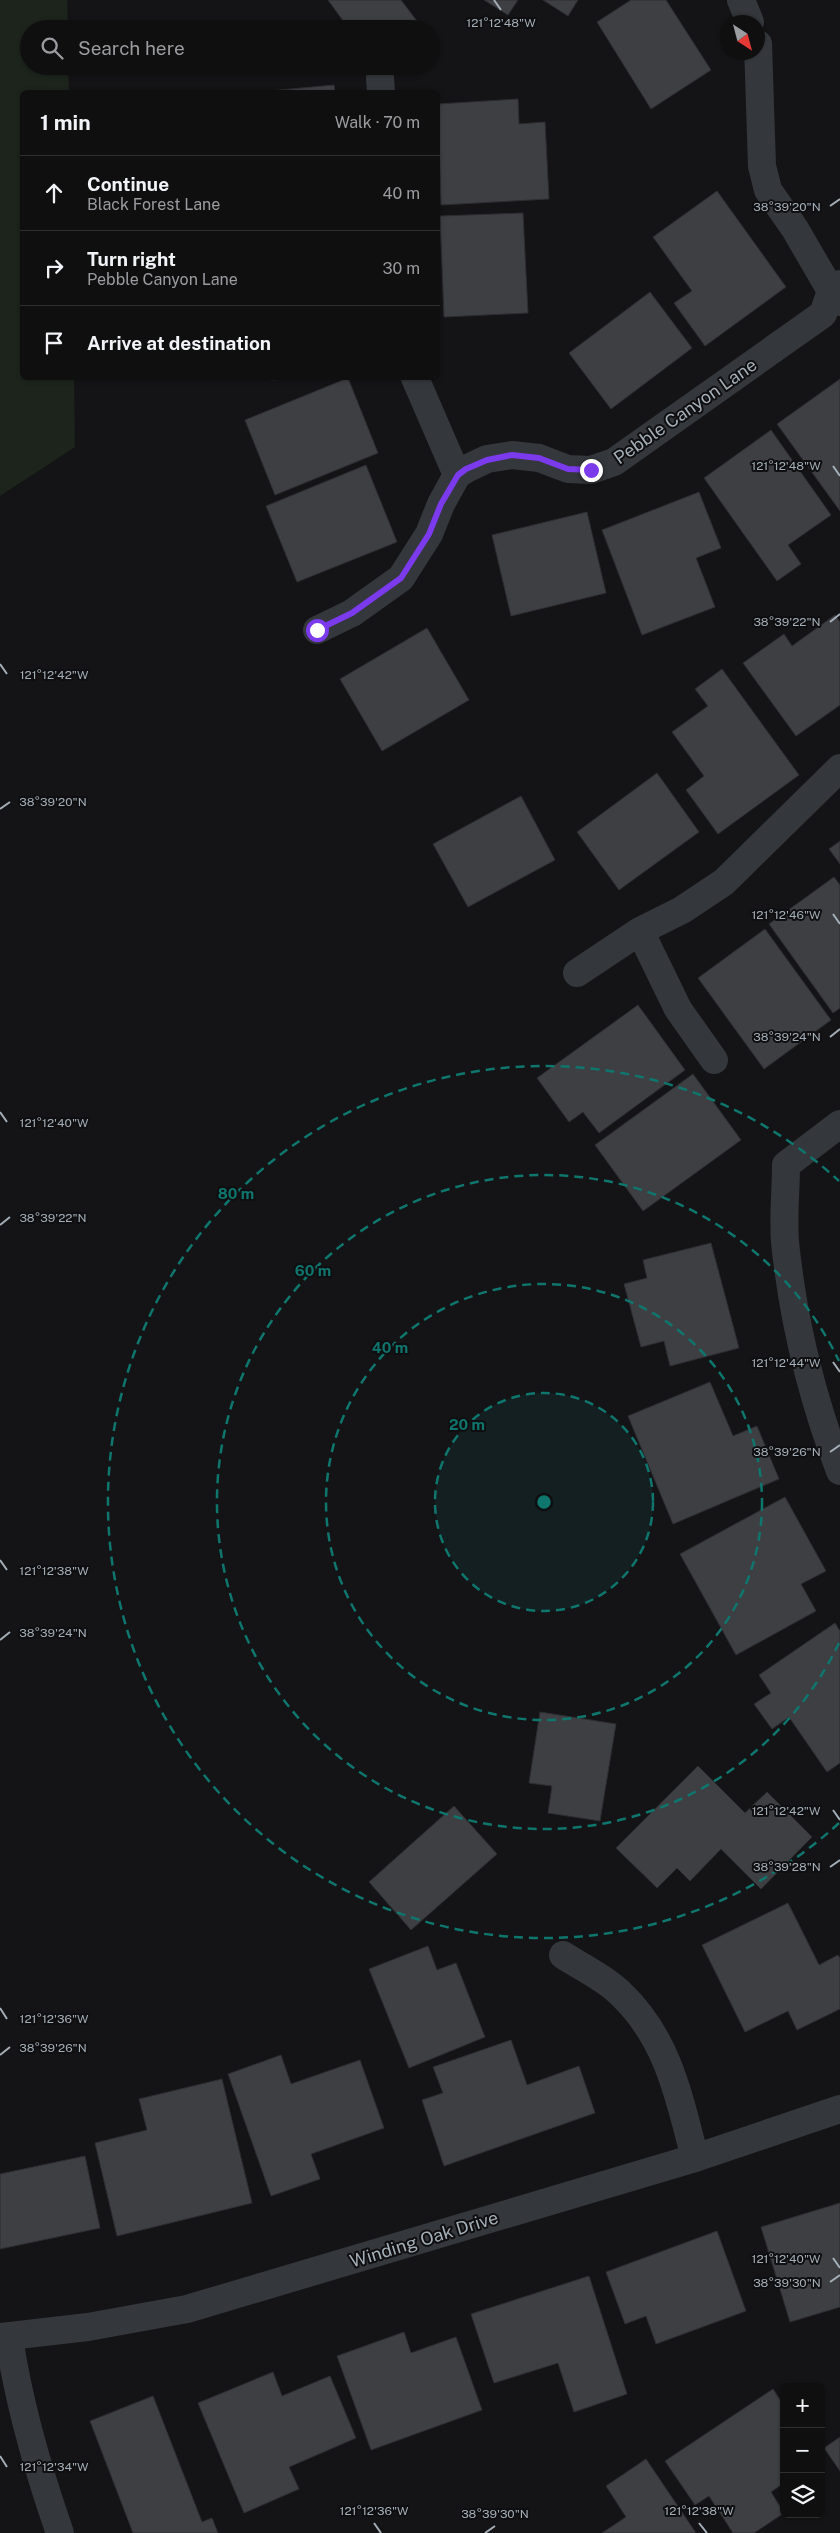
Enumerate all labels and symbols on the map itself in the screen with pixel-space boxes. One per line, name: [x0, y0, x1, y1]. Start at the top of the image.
north arrow: [720, 15, 765, 60]
text: 121°12'48"W: [466, 16, 536, 30]
text: 38°39'20"N: [753, 200, 821, 214]
street label: Pebble Canyon Lane: [609, 354, 761, 468]
route end: [580, 459, 603, 482]
text: 121°12'48"W: [751, 459, 821, 473]
text: 38°39'22"N: [753, 615, 821, 629]
route start: [306, 619, 329, 642]
text: 121°12'42"W: [20, 668, 89, 682]
text: 38°39'20"N: [19, 795, 87, 809]
text: 121°12'46"W: [751, 908, 821, 922]
text: 38°39'24"N: [753, 1030, 821, 1044]
text: 121°12'40"W: [20, 1116, 89, 1130]
text: 80 m: [218, 1185, 254, 1202]
text: 38°39'22"N: [19, 1211, 87, 1225]
text: 60 m: [295, 1262, 331, 1279]
text: 40 m: [372, 1339, 408, 1356]
text: 121°12'44"W: [751, 1356, 821, 1370]
text: 20 m: [449, 1416, 485, 1433]
text: 38°39'26"N: [753, 1445, 821, 1459]
centre of rings: [535, 1493, 553, 1511]
text: 121°12'38"W: [19, 1564, 89, 1578]
text: 38°39'24"N: [19, 1626, 87, 1640]
text: 121°12'42"W: [752, 1804, 821, 1818]
text: 38°39'28"N: [753, 1860, 821, 1874]
text: 121°12'36"W: [20, 2012, 89, 2026]
text: 38°39'26"N: [19, 2041, 87, 2055]
street label: Winding Oak Drive: [347, 2206, 501, 2272]
text: 121°12'40"W: [752, 2252, 821, 2266]
text: 38°39'30"N: [753, 2276, 821, 2290]
text: 121°12'34"W: [19, 2460, 89, 2474]
text: 121°12'36"W: [340, 2504, 409, 2518]
text: 121°12'38"W: [664, 2504, 734, 2518]
text: 38°39'30"N: [461, 2507, 529, 2521]

